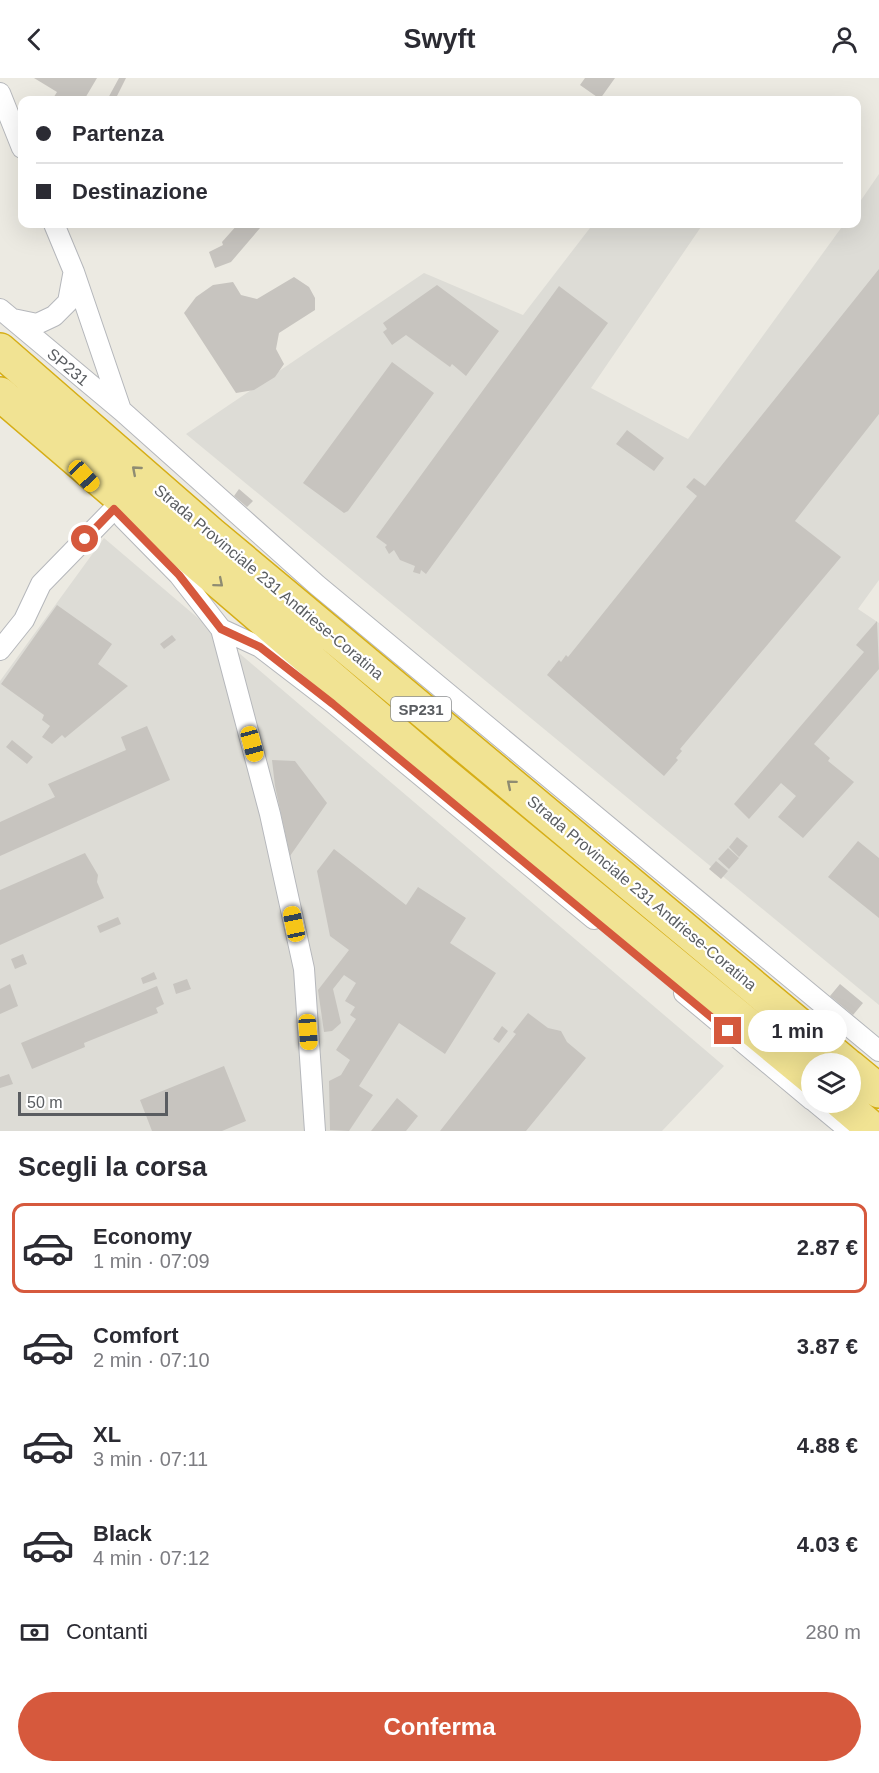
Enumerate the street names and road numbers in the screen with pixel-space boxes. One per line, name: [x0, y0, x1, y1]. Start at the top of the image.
street label: SP231: [44, 345, 92, 389]
street label: Strada Provinciale 231 Andriese-Coratina: [151, 481, 387, 683]
road number: SP231: [391, 697, 451, 721]
street label: Strada Provinciale 231 Andriese-Coratina: [524, 792, 760, 994]

